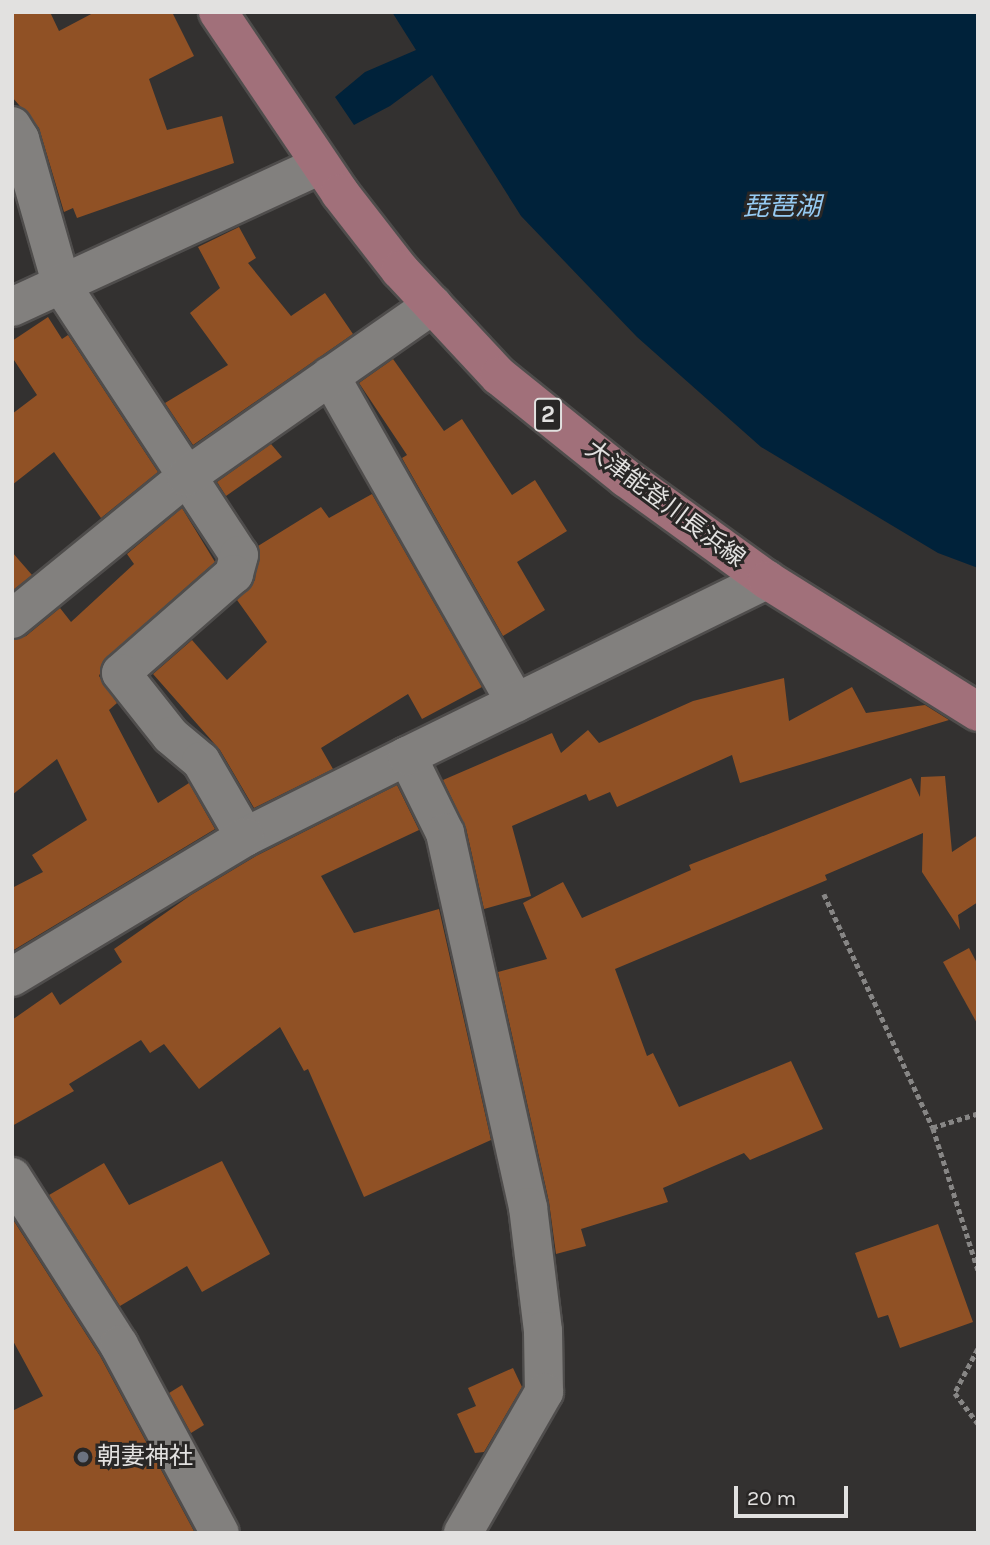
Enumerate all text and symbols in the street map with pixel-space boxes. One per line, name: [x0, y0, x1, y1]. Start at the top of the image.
water label: 琵琶湖: [743, 191, 821, 223]
road number: 2: [534, 396, 562, 434]
street label: 大津能登川長浜線: [580, 435, 750, 573]
place label: 朝妻神社: [97, 1443, 193, 1471]
marker: 朝妻神社: [75, 1449, 91, 1465]
scale bar: [738, 1472, 852, 1516]
text: 20 m: [747, 1486, 796, 1510]

